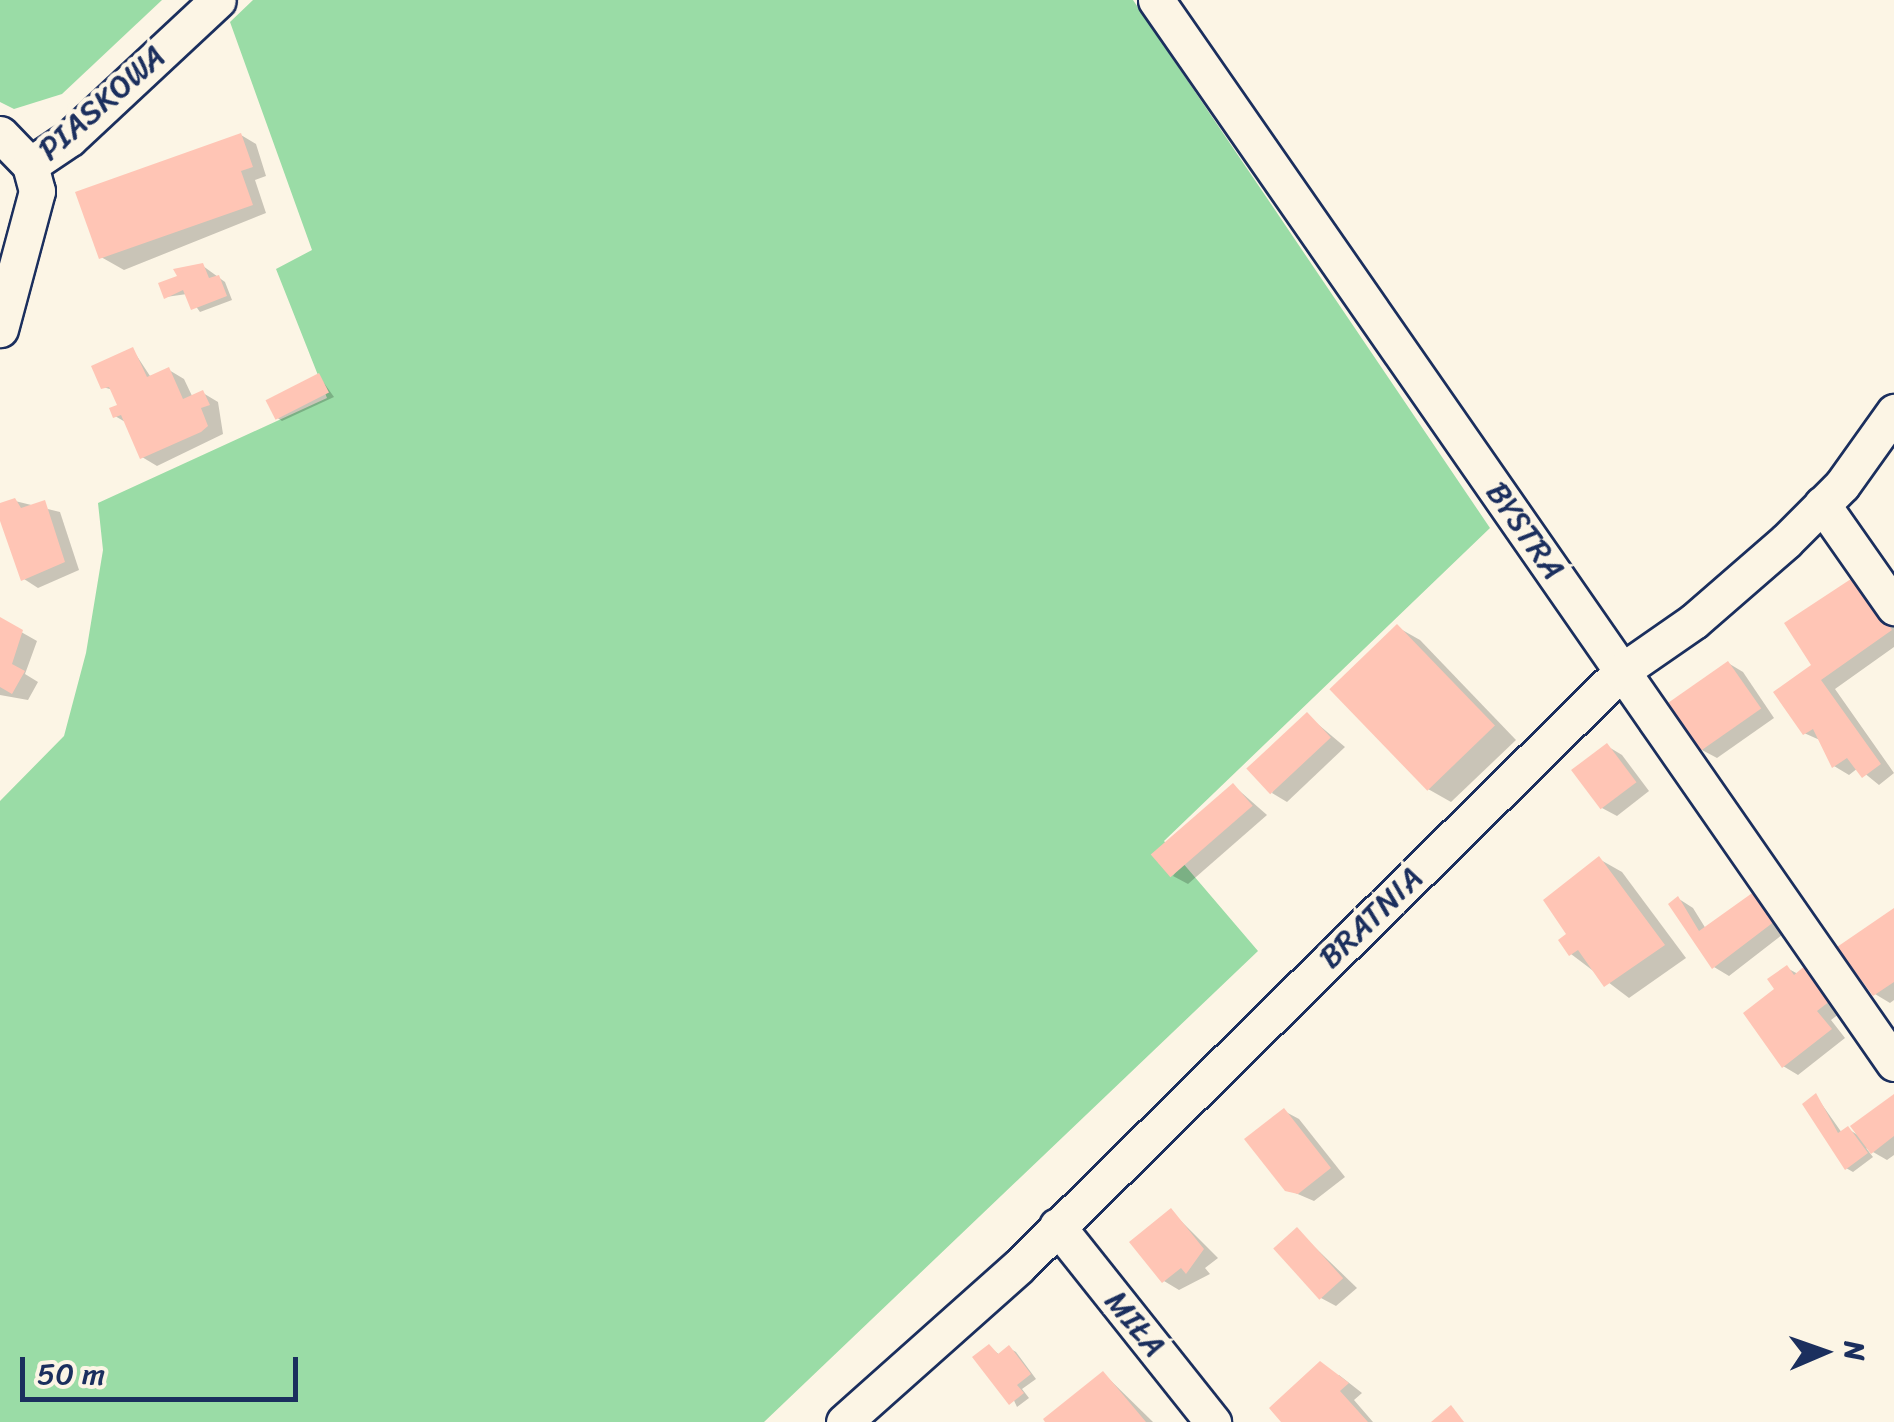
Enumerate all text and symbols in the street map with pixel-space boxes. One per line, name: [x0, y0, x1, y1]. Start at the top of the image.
street label: PIASKOWA: [31, 37, 173, 169]
street label: BYSTRA: [1477, 475, 1573, 587]
street label: BRATNIA: [1311, 859, 1431, 977]
street label: MIŁA: [1097, 1283, 1173, 1365]
north arrow: [1774, 1302, 1874, 1402]
scale bar: [25, 1337, 302, 1399]
text: N: [1830, 1340, 1879, 1361]
text: 50 m: [37, 1347, 105, 1401]

